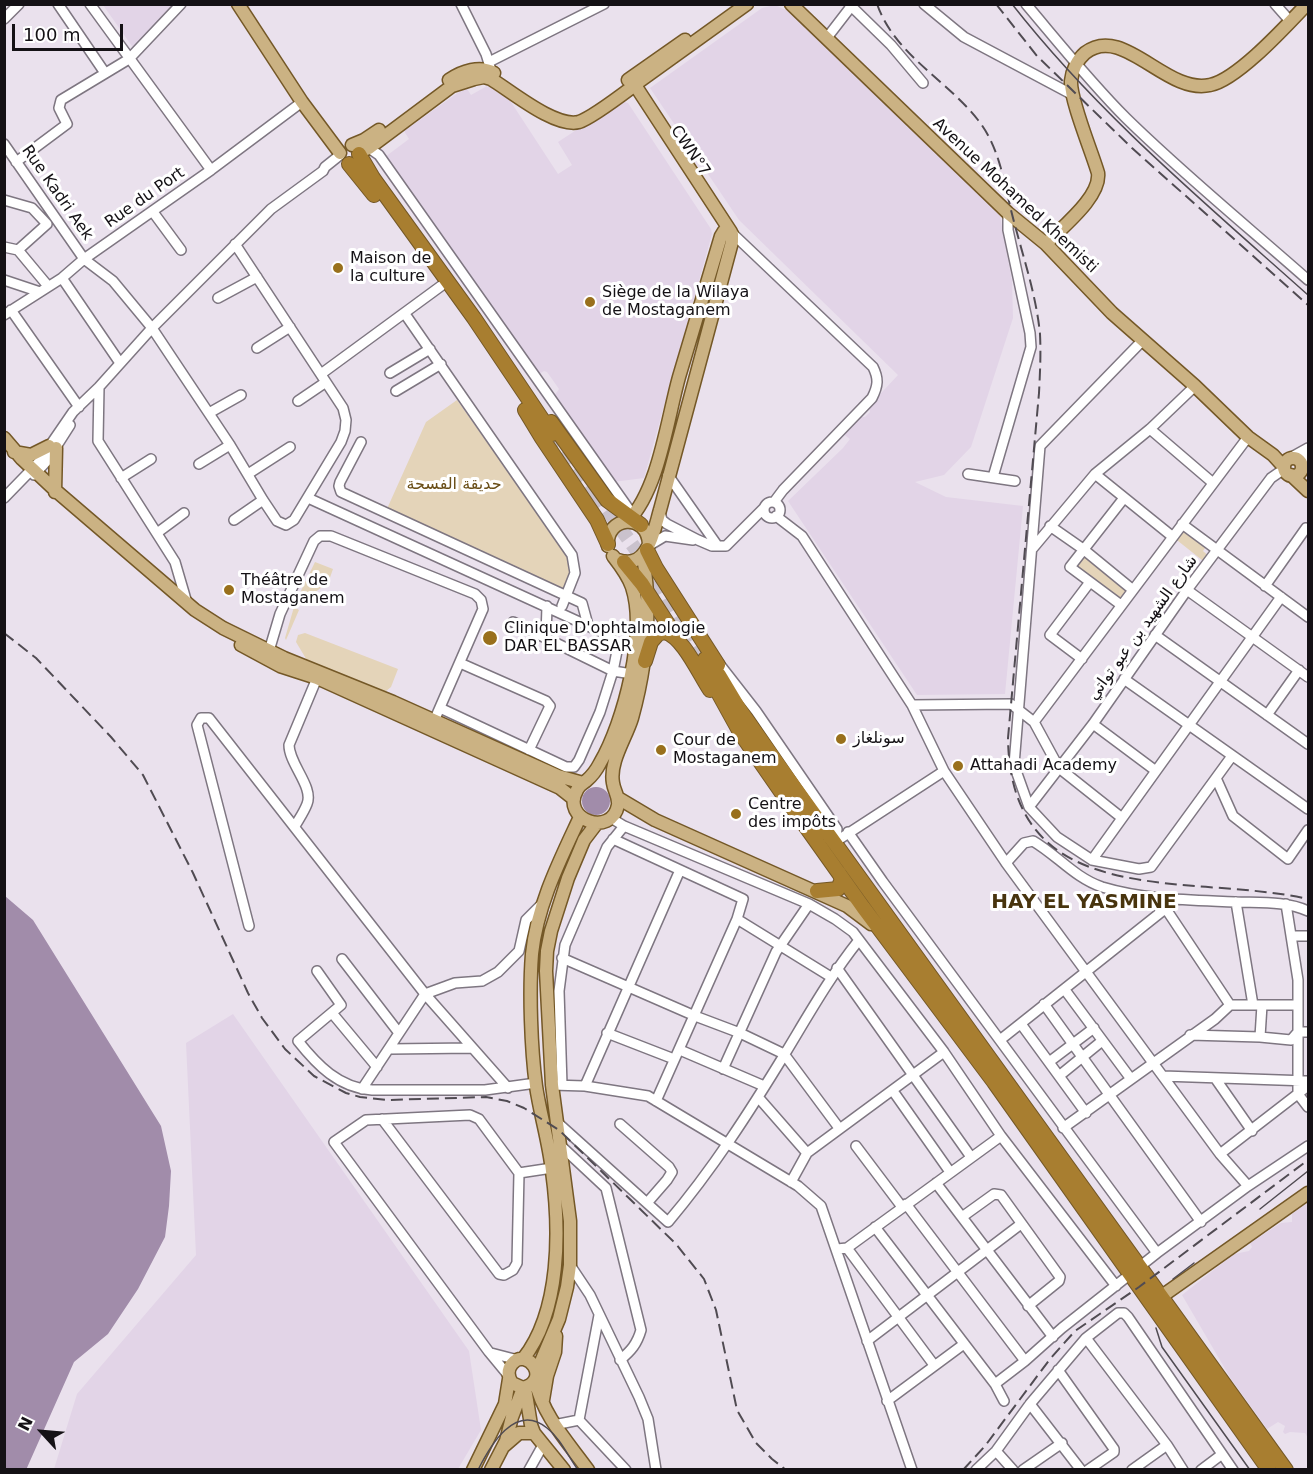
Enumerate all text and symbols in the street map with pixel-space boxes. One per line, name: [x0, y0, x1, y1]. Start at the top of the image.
scale bar: [15, 12, 126, 50]
text: 100 m: [23, 24, 81, 45]
street label: Avenue Mohamed Khemisti: [929, 115, 1101, 277]
street label: CWN°7: [666, 122, 714, 180]
street label: Rue Kadri Aek: [17, 142, 97, 244]
street label: Rue du Port: [102, 164, 188, 232]
place label: Maison de la culture: [350, 249, 431, 287]
marker: Maison de la culture: [331, 261, 345, 275]
place label: Siège de la Wilaya de Mostaganem: [602, 283, 749, 321]
marker: Siège de la Wilaya de Mostaganem: [583, 295, 597, 309]
park label: حديقة الفسحة: [406, 475, 502, 495]
street label: شارع الشهيد بن عبو تواتي: [1084, 552, 1202, 704]
place label: Théâtre de Mostaganem: [241, 571, 345, 609]
marker: Théâtre de Mostaganem: [222, 583, 236, 597]
place label: Clinique D'ophtalmologie DAR EL BASSAR: [504, 619, 705, 657]
marker: Clinique D'ophtalmologie DAR EL BASSAR: [481, 629, 499, 647]
place label: سونلغاز: [853, 729, 905, 749]
place label: Cour de Mostaganem: [673, 731, 777, 769]
marker: سونلغاز: [834, 732, 848, 746]
marker: Cour de Mostaganem: [654, 743, 668, 757]
place label: Attahadi Academy: [970, 756, 1117, 776]
marker: Attahadi Academy: [951, 759, 965, 773]
place label: Centre des impôts: [748, 795, 836, 833]
marker: Centre des impôts: [729, 807, 743, 821]
district label: HAY EL YASMINE: [991, 891, 1177, 915]
north arrow: [12, 1402, 72, 1462]
text: N: [14, 1414, 37, 1434]

